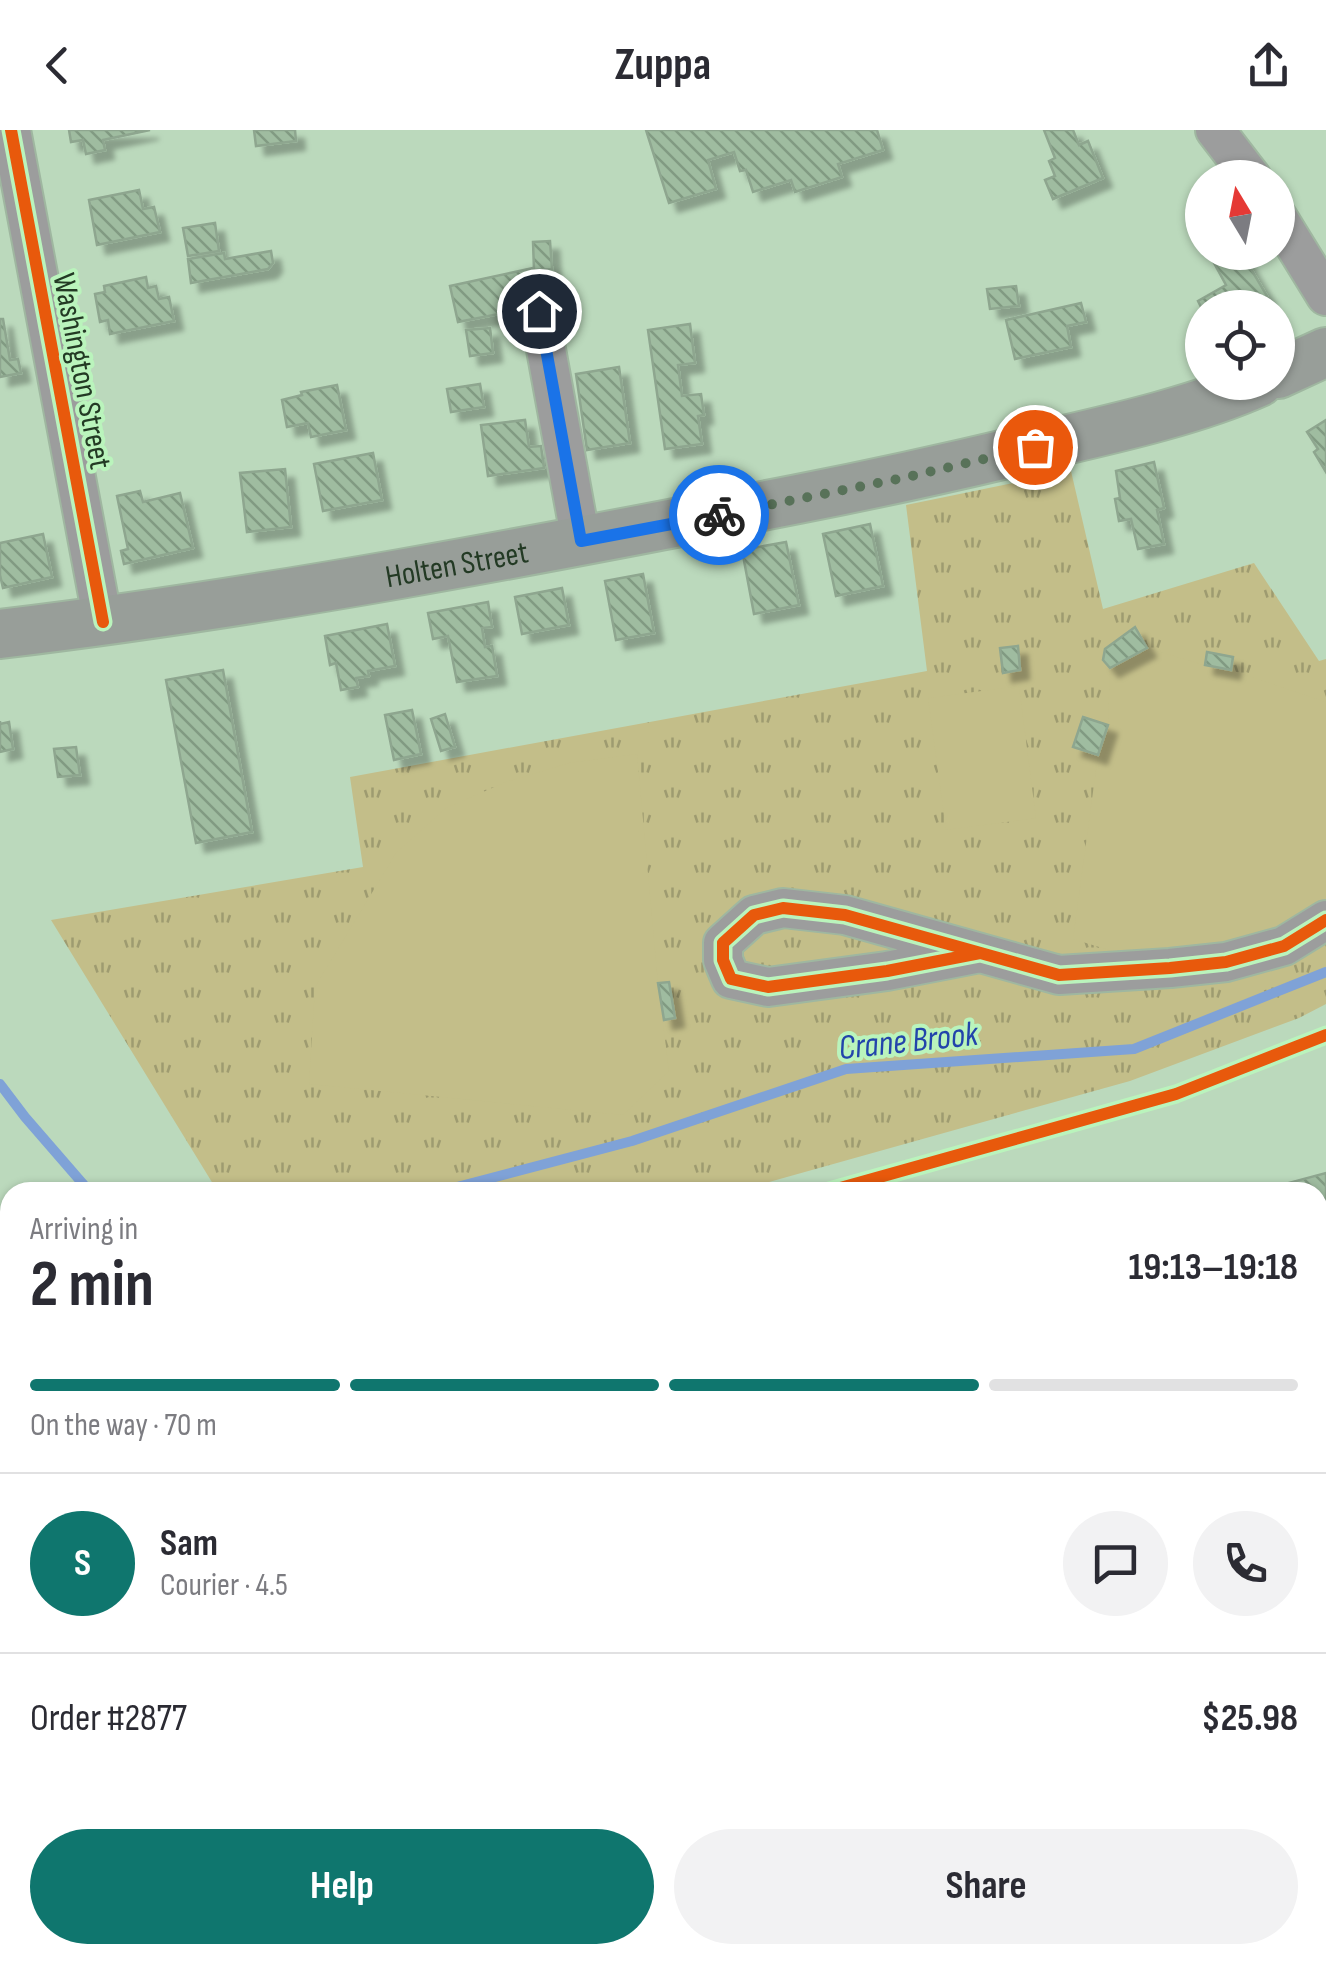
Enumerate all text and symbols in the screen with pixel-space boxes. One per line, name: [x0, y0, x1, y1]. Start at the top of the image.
icon: back: [30, 38, 85, 93]
text: Zuppa: [615, 38, 711, 93]
icon: share: [1241, 38, 1296, 93]
north arrow: [1185, 160, 1295, 270]
map controls: [1185, 160, 1295, 400]
pin: [497, 269, 582, 354]
street label: Washington Street: [43, 270, 120, 473]
icon: home: [512, 284, 567, 339]
button: locate: [1185, 290, 1295, 400]
pin: [993, 405, 1078, 490]
icon: bag: [1008, 420, 1063, 475]
courier: [669, 465, 769, 565]
icon: bike: [692, 488, 747, 543]
street label: Holten Street: [382, 533, 531, 597]
water label: Crane Brook: [836, 1013, 981, 1070]
text: Arriving in: [30, 1210, 138, 1249]
text: 19:13–19:18: [1128, 1245, 1298, 1290]
text: 2 min: [30, 1247, 154, 1325]
text: On the way · 70 m: [30, 1406, 217, 1445]
button: chat: [1063, 1511, 1168, 1616]
button: phone: [1193, 1511, 1298, 1616]
text: Sam: [160, 1521, 218, 1566]
text: S: [74, 1541, 91, 1586]
text: Courier · 4.5: [160, 1566, 288, 1605]
text: Order #2877: [30, 1696, 187, 1741]
text: $25.98: [1201, 1696, 1298, 1741]
button: Help: [30, 1829, 654, 1944]
button: Share: [674, 1829, 1298, 1944]

